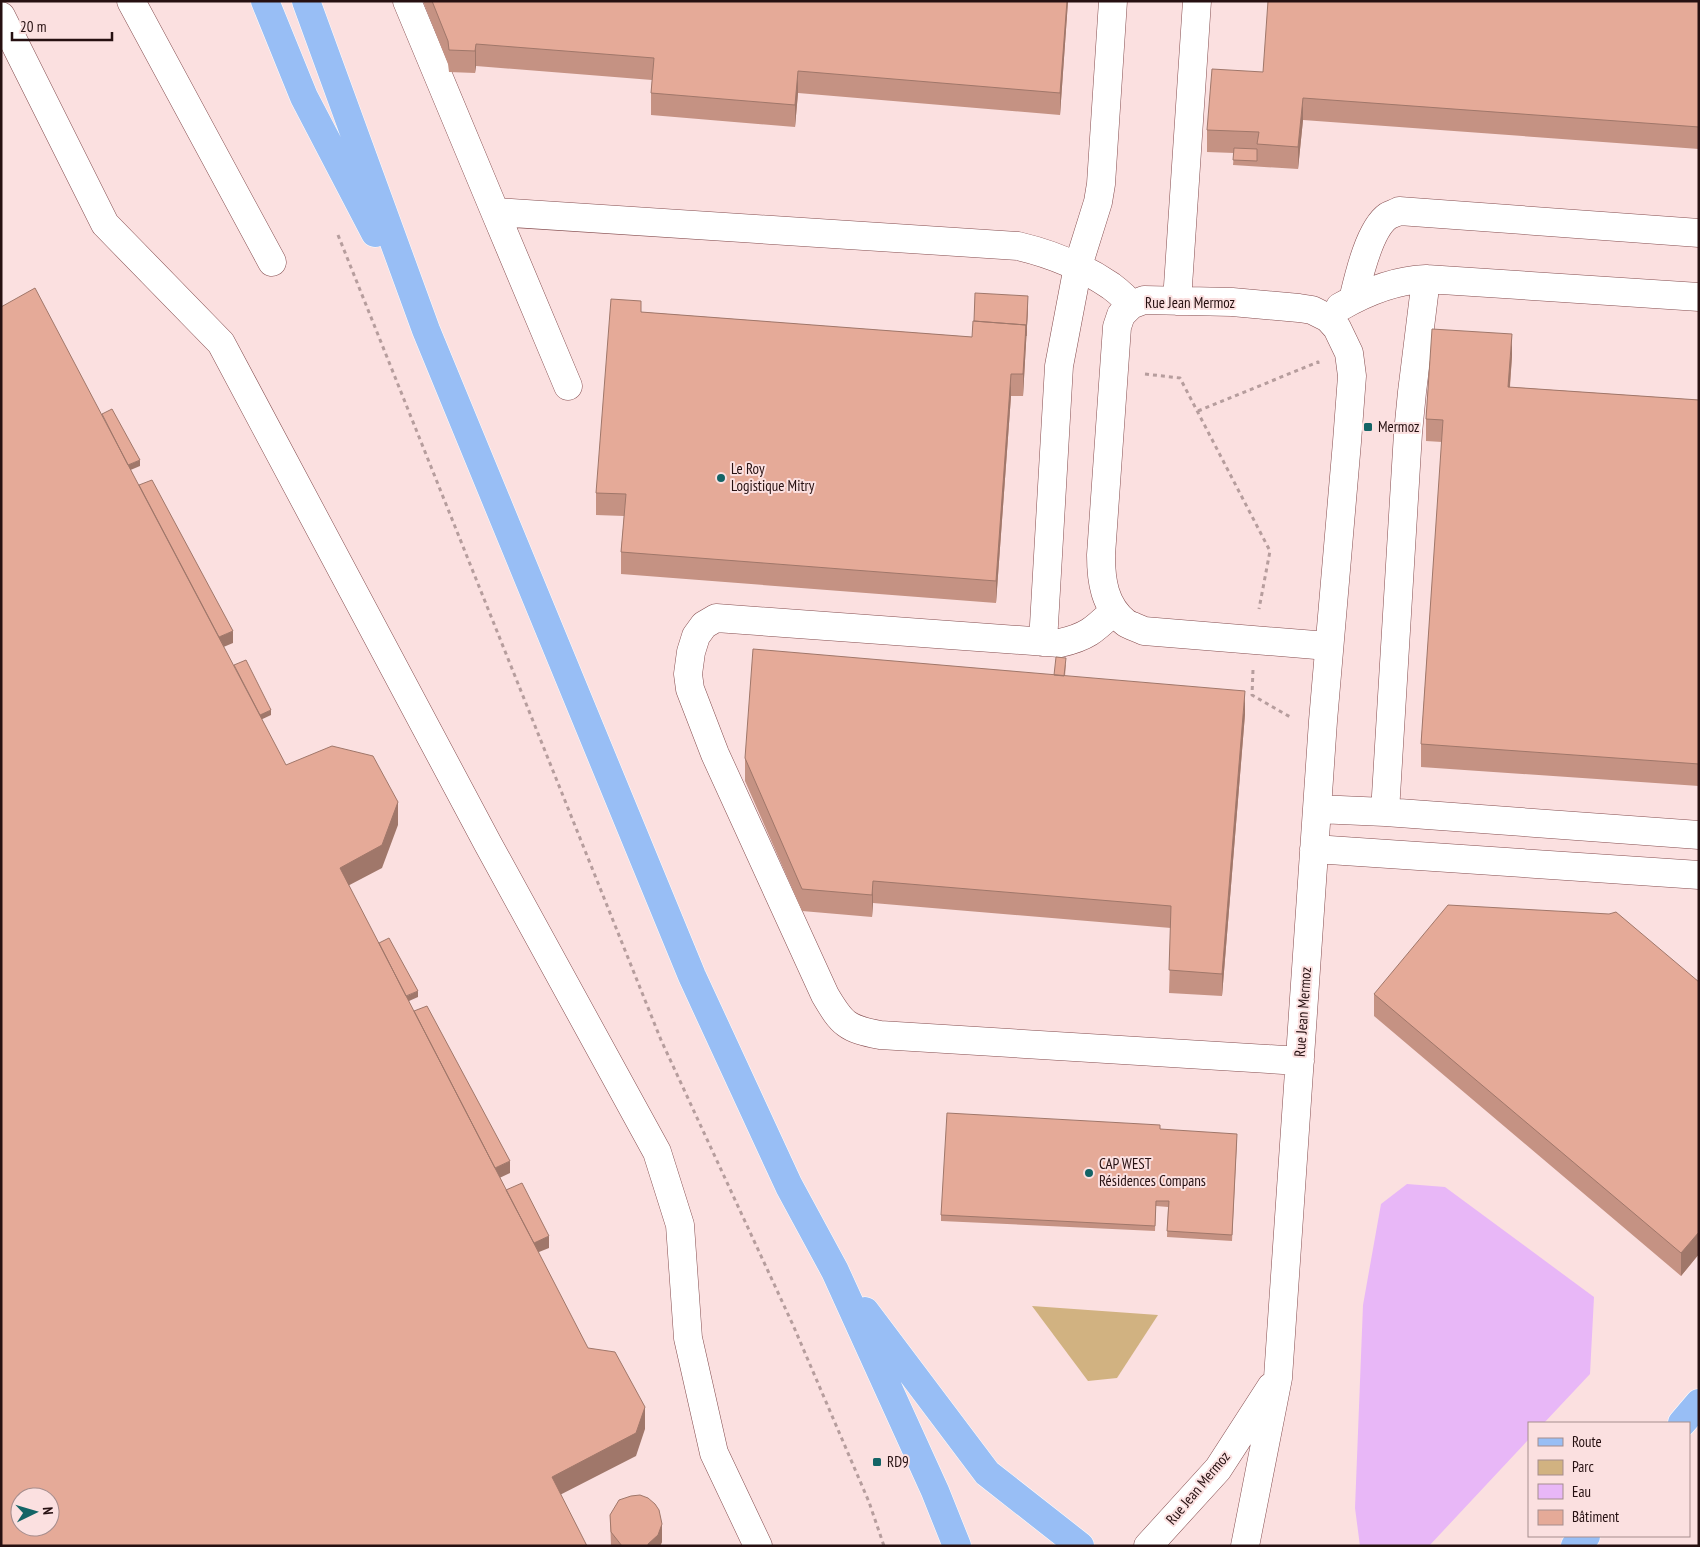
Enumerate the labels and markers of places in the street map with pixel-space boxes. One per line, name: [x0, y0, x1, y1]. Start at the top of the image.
place label: Mermoz: [1378, 417, 1419, 436]
marker: Mermoz: [1362, 421, 1374, 433]
place label: Le Roy Logistique Mitry: [731, 459, 815, 495]
marker: Le Roy Logistique Mitry: [715, 472, 727, 484]
place label: CAP WEST Résidences Compans: [1099, 1154, 1206, 1190]
marker: CAP WEST Résidences Compans: [1083, 1167, 1095, 1179]
place label: RD9: [887, 1452, 909, 1471]
marker: RD9: [871, 1456, 883, 1468]

